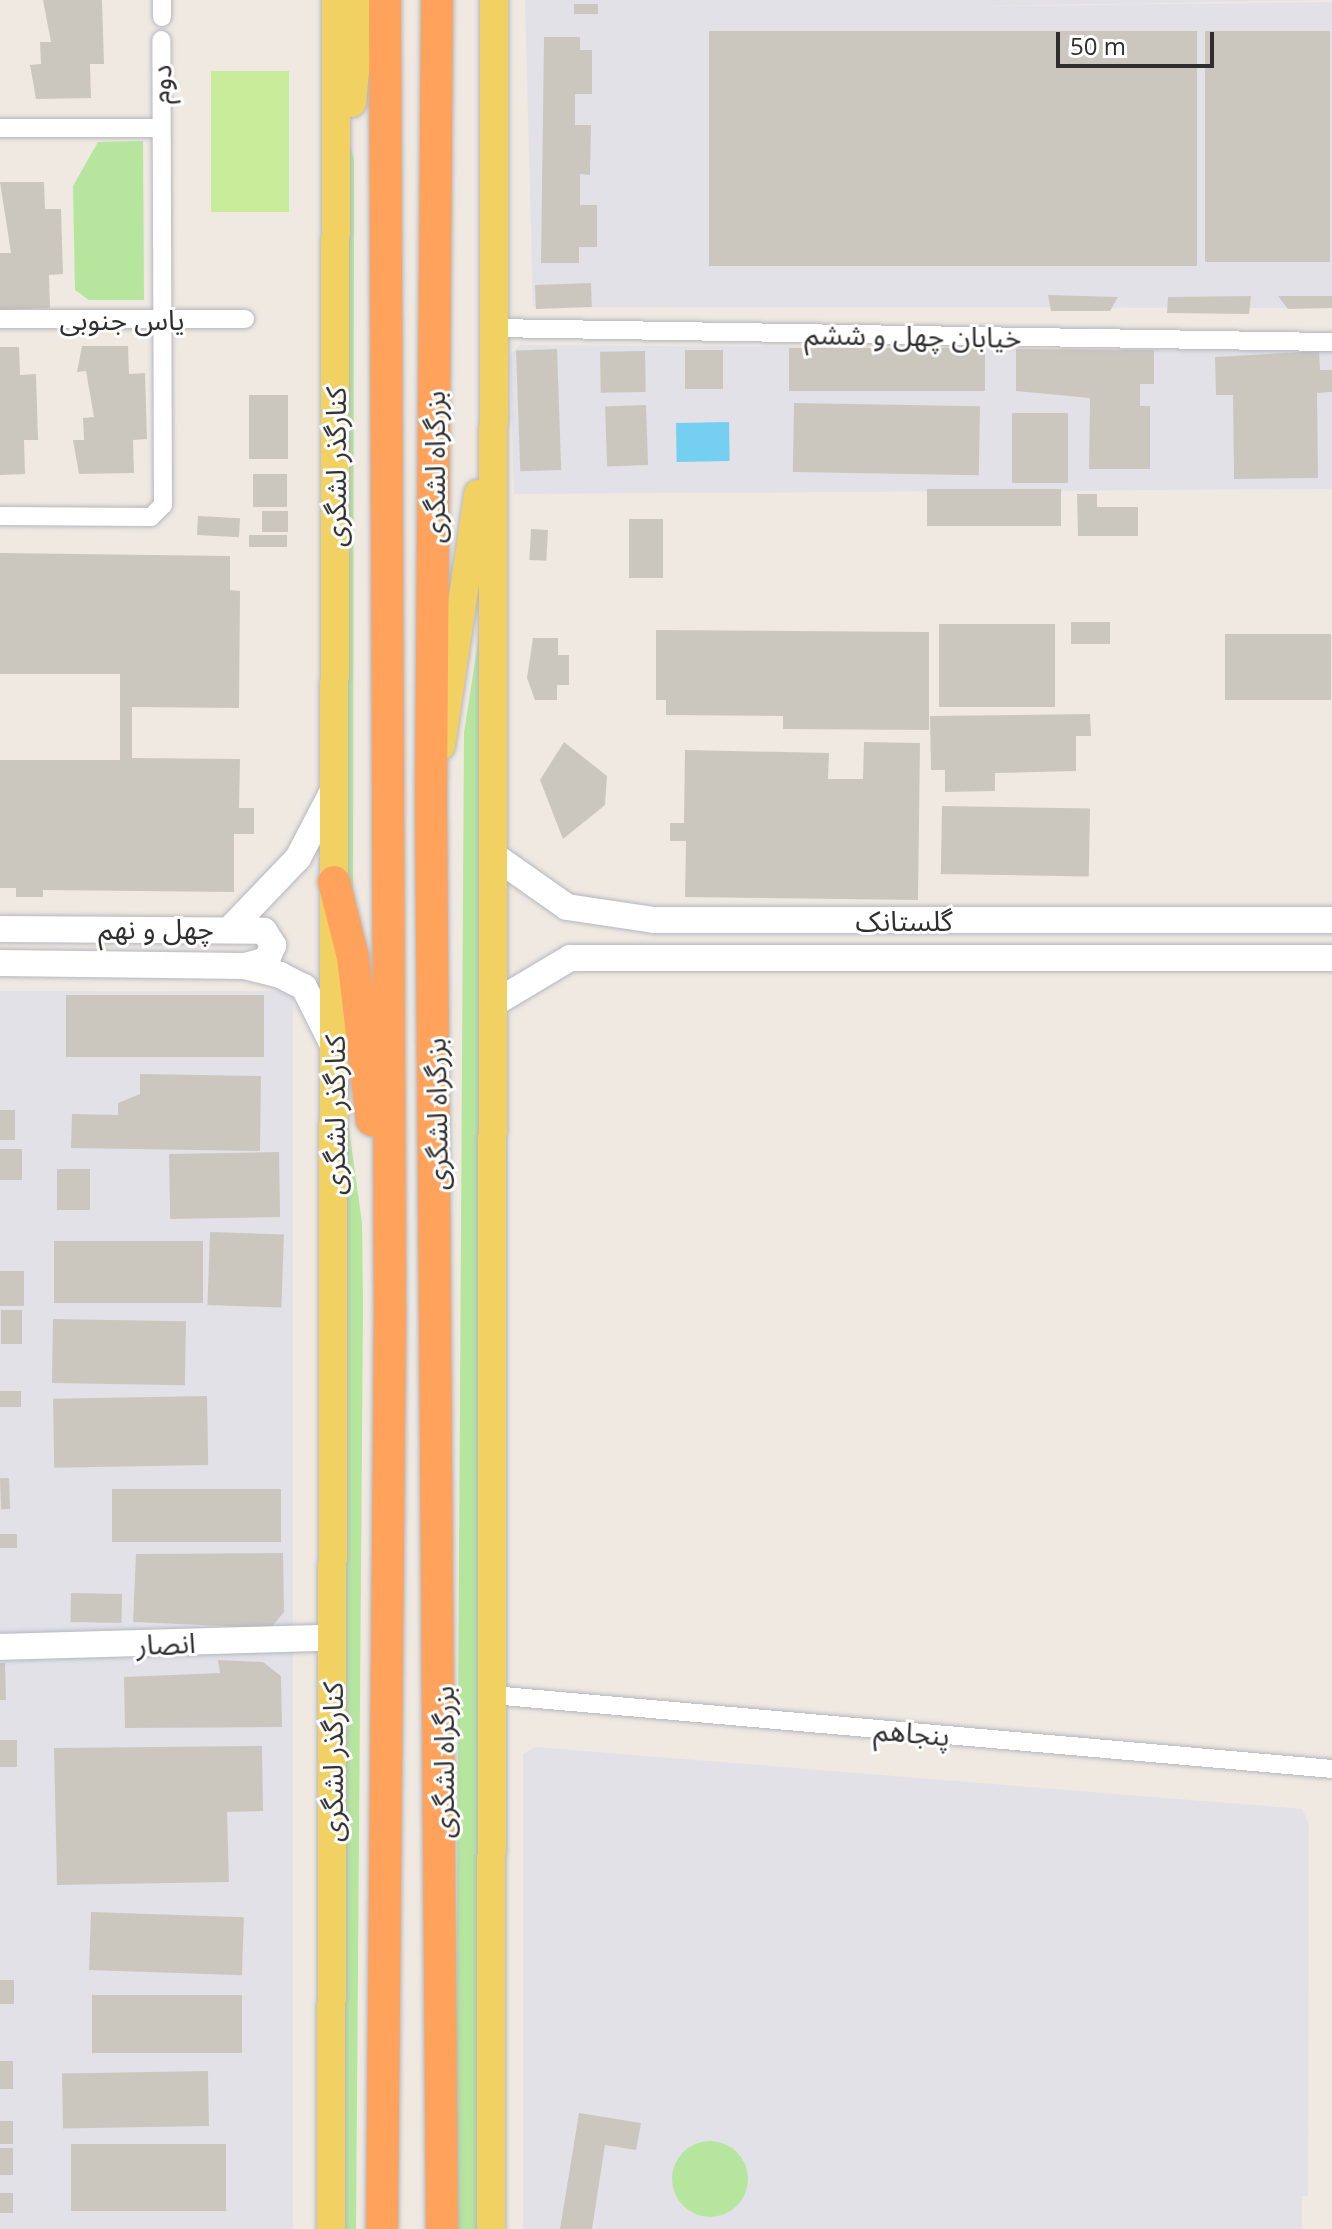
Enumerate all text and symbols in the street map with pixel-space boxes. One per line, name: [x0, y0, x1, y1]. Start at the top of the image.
scale bar: [1060, 16, 1218, 66]
text: 50 m: [1070, 29, 1126, 62]
street label: دوم: [143, 64, 177, 104]
street label: یاس جنوبی: [59, 302, 185, 336]
street label: خیابان چهل و ششم: [804, 316, 1022, 354]
street label: کنارگذر لشگری: [318, 387, 352, 547]
street label: بزرگراه لشگری: [417, 391, 451, 543]
street label: گلستانک: [855, 903, 953, 937]
street label: چهل و نهم: [98, 911, 214, 945]
street label: کنارگذر لشگری: [317, 1035, 351, 1195]
street label: بزرگراه لشگری: [418, 1037, 454, 1191]
street label: انصار: [136, 1625, 196, 1661]
street label: کنارگذر لشگری: [315, 1682, 349, 1842]
street label: بزرگراه لشگری: [426, 1686, 460, 1838]
street label: پنجاهم: [873, 1712, 951, 1752]

